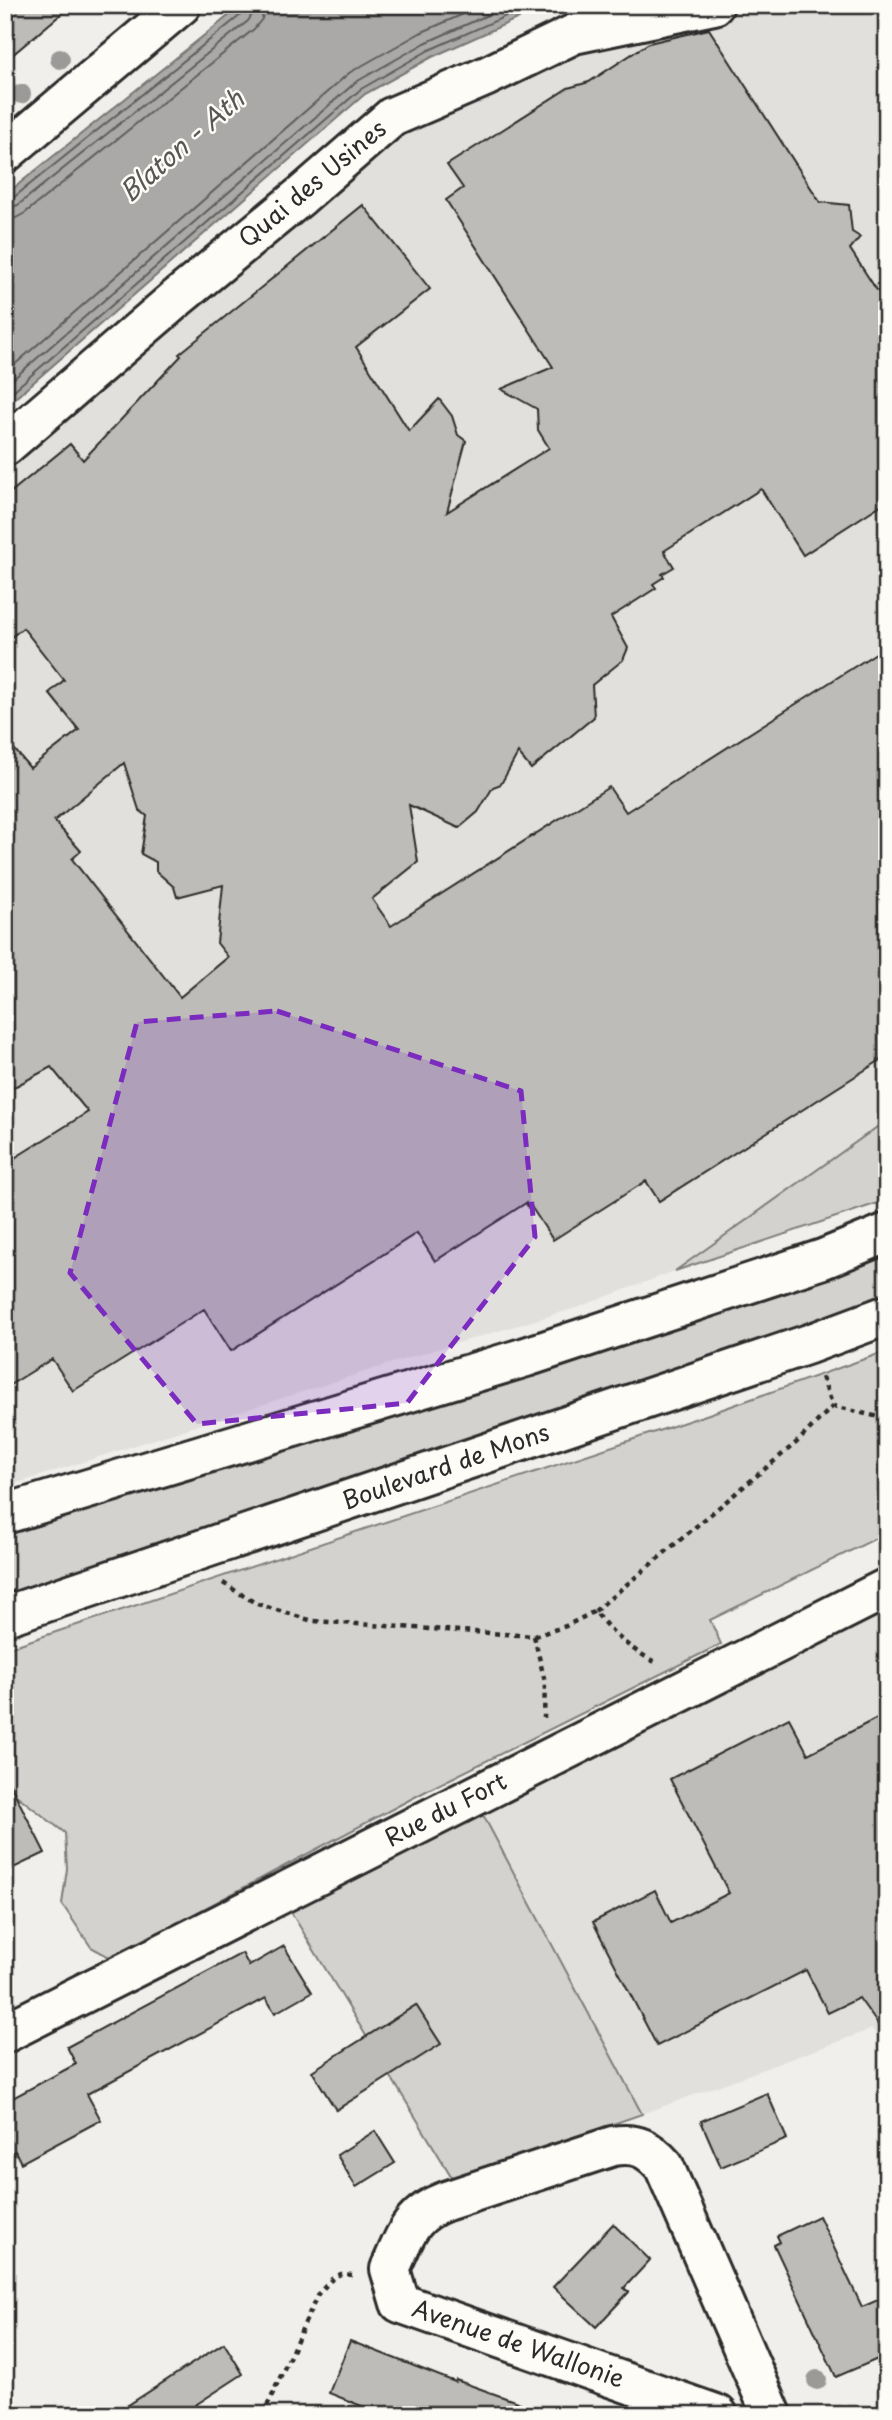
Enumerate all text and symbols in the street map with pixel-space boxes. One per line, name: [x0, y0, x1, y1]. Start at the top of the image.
water label: Blaton - Ath: [110, 79, 253, 210]
street label: Quai des Usines: [230, 110, 393, 255]
street label: Boulevard de Mons: [337, 1413, 554, 1517]
street label: Rue du Fort: [378, 1762, 512, 1854]
street label: Avenue de Wallonie: [408, 2289, 629, 2395]

